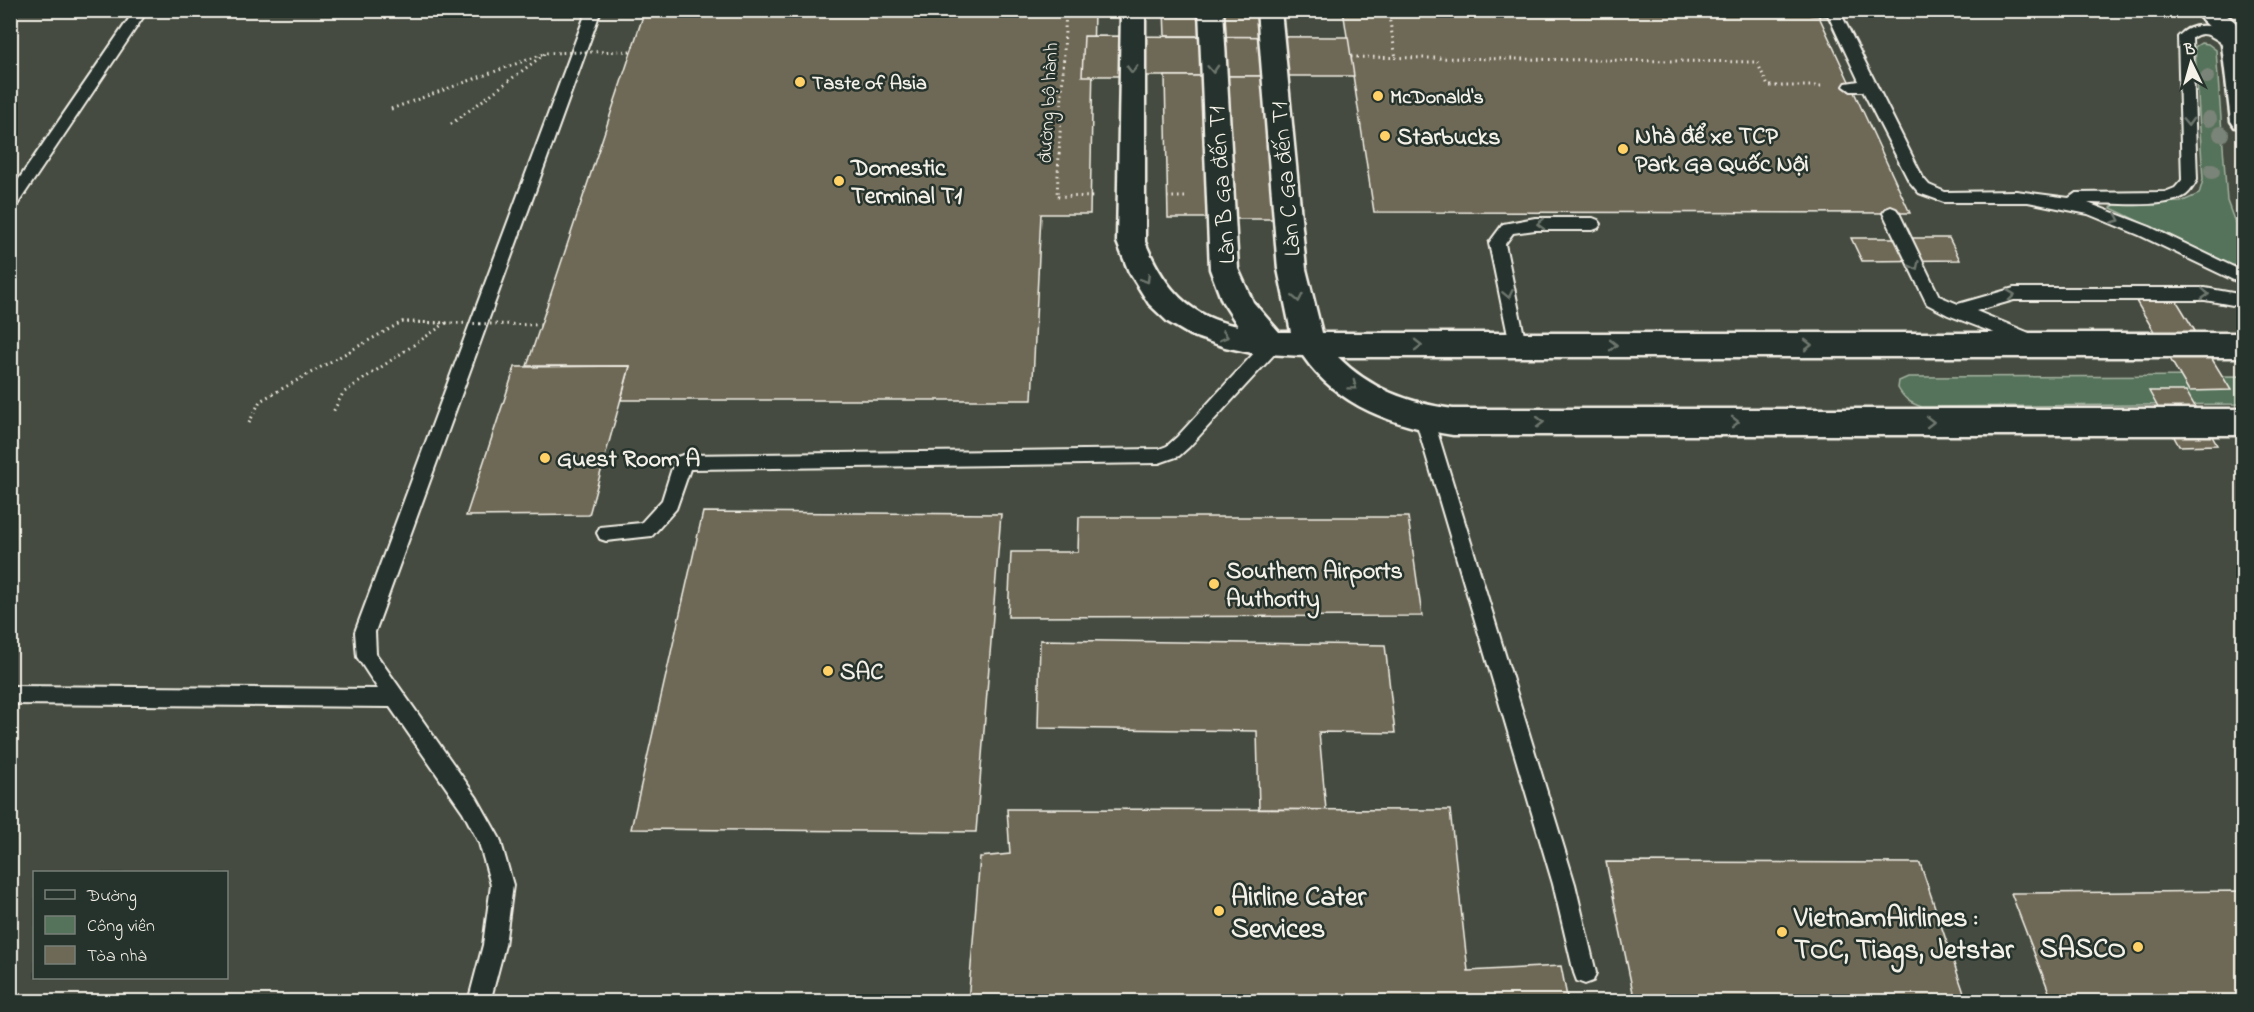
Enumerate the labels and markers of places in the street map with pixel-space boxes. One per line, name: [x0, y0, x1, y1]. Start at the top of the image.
place label: Taste of Asia: [812, 70, 927, 99]
marker: Taste of Asia: [793, 75, 807, 89]
place label: McDonald's: [1390, 84, 1484, 113]
marker: McDonald's: [1371, 89, 1385, 103]
place label: Nhà để xe TCP Park Ga Quốc Nội: [1635, 120, 1809, 183]
place label: Starbucks: [1397, 121, 1501, 156]
marker: Starbucks: [1378, 129, 1392, 143]
marker: Nhà để xe TCP Park Ga Quốc Nội: [1616, 142, 1630, 156]
place label: Domestic Terminal T1: [850, 152, 962, 215]
marker: Domestic Terminal T1: [832, 174, 846, 188]
place label: Guest Room A: [557, 443, 701, 478]
marker: Guest Room A: [538, 451, 552, 465]
place label: Southern Airports Authority: [1226, 555, 1403, 619]
marker: Southern Airports Authority: [1207, 577, 1221, 591]
place label: SAC: [840, 656, 883, 691]
marker: SAC: [821, 664, 835, 678]
place label: Airline Cater Services: [1231, 878, 1368, 951]
place label: VietnamAirlines : TOC, Tiags, Jetstar: [1793, 899, 2015, 973]
marker: Airline Cater Services: [1212, 904, 1226, 918]
marker: VietnamAirlines : TOC, Tiags, Jetstar: [1775, 925, 1789, 939]
place label: SASCO: [2040, 930, 2126, 971]
marker: SASCO: [2131, 940, 2145, 954]

